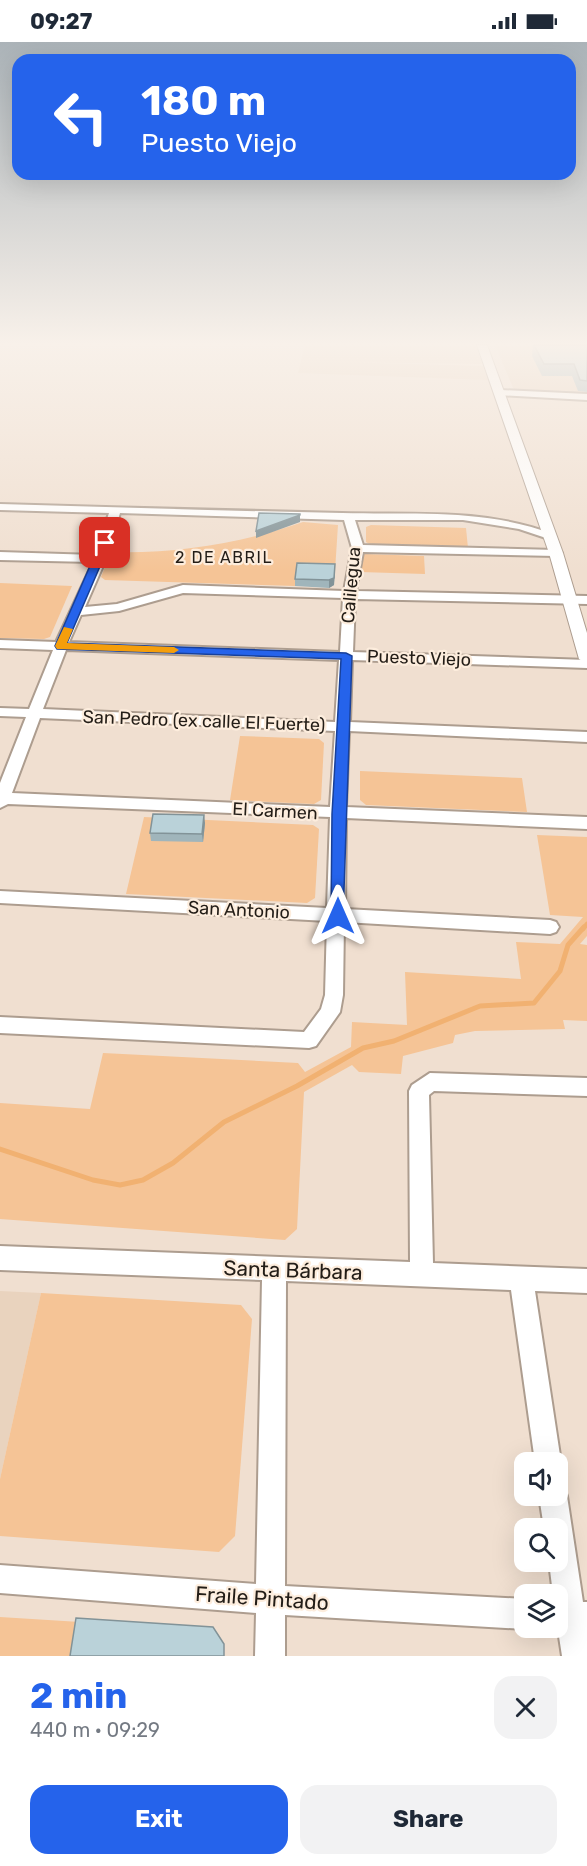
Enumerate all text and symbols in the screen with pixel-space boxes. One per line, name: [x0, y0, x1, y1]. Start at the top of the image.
text: 09:27: [30, 8, 92, 35]
text: 180 m: [141, 76, 266, 126]
icon: left: [42, 78, 120, 156]
text: Puesto Viejo: [141, 127, 297, 159]
pin: [79, 517, 130, 568]
icon: arrive: [88, 526, 121, 559]
street label: Calilegua: [337, 546, 365, 624]
district label: 2 DE ABRIL: [175, 548, 273, 567]
street label: Puesto Viejo: [367, 645, 471, 671]
street label: San Pedro (ex calle El Fuerte): [82, 706, 326, 736]
street label: El Carmen: [232, 798, 318, 824]
position arrow: [306, 884, 370, 948]
street label: San Antonio: [188, 896, 290, 924]
street label: Santa Bárbara: [223, 1255, 363, 1285]
map controls: [514, 1452, 568, 1638]
button: sound: [514, 1452, 568, 1506]
button: search: [514, 1518, 568, 1572]
street label: Fraile Pintado: [194, 1581, 330, 1615]
button: layers: [514, 1584, 568, 1638]
text: 2 min: [30, 1674, 128, 1717]
button: close: [494, 1676, 557, 1739]
text: 440 m · 09:29: [30, 1718, 160, 1742]
button: Exit: [30, 1785, 288, 1854]
button: Share: [300, 1785, 557, 1854]

